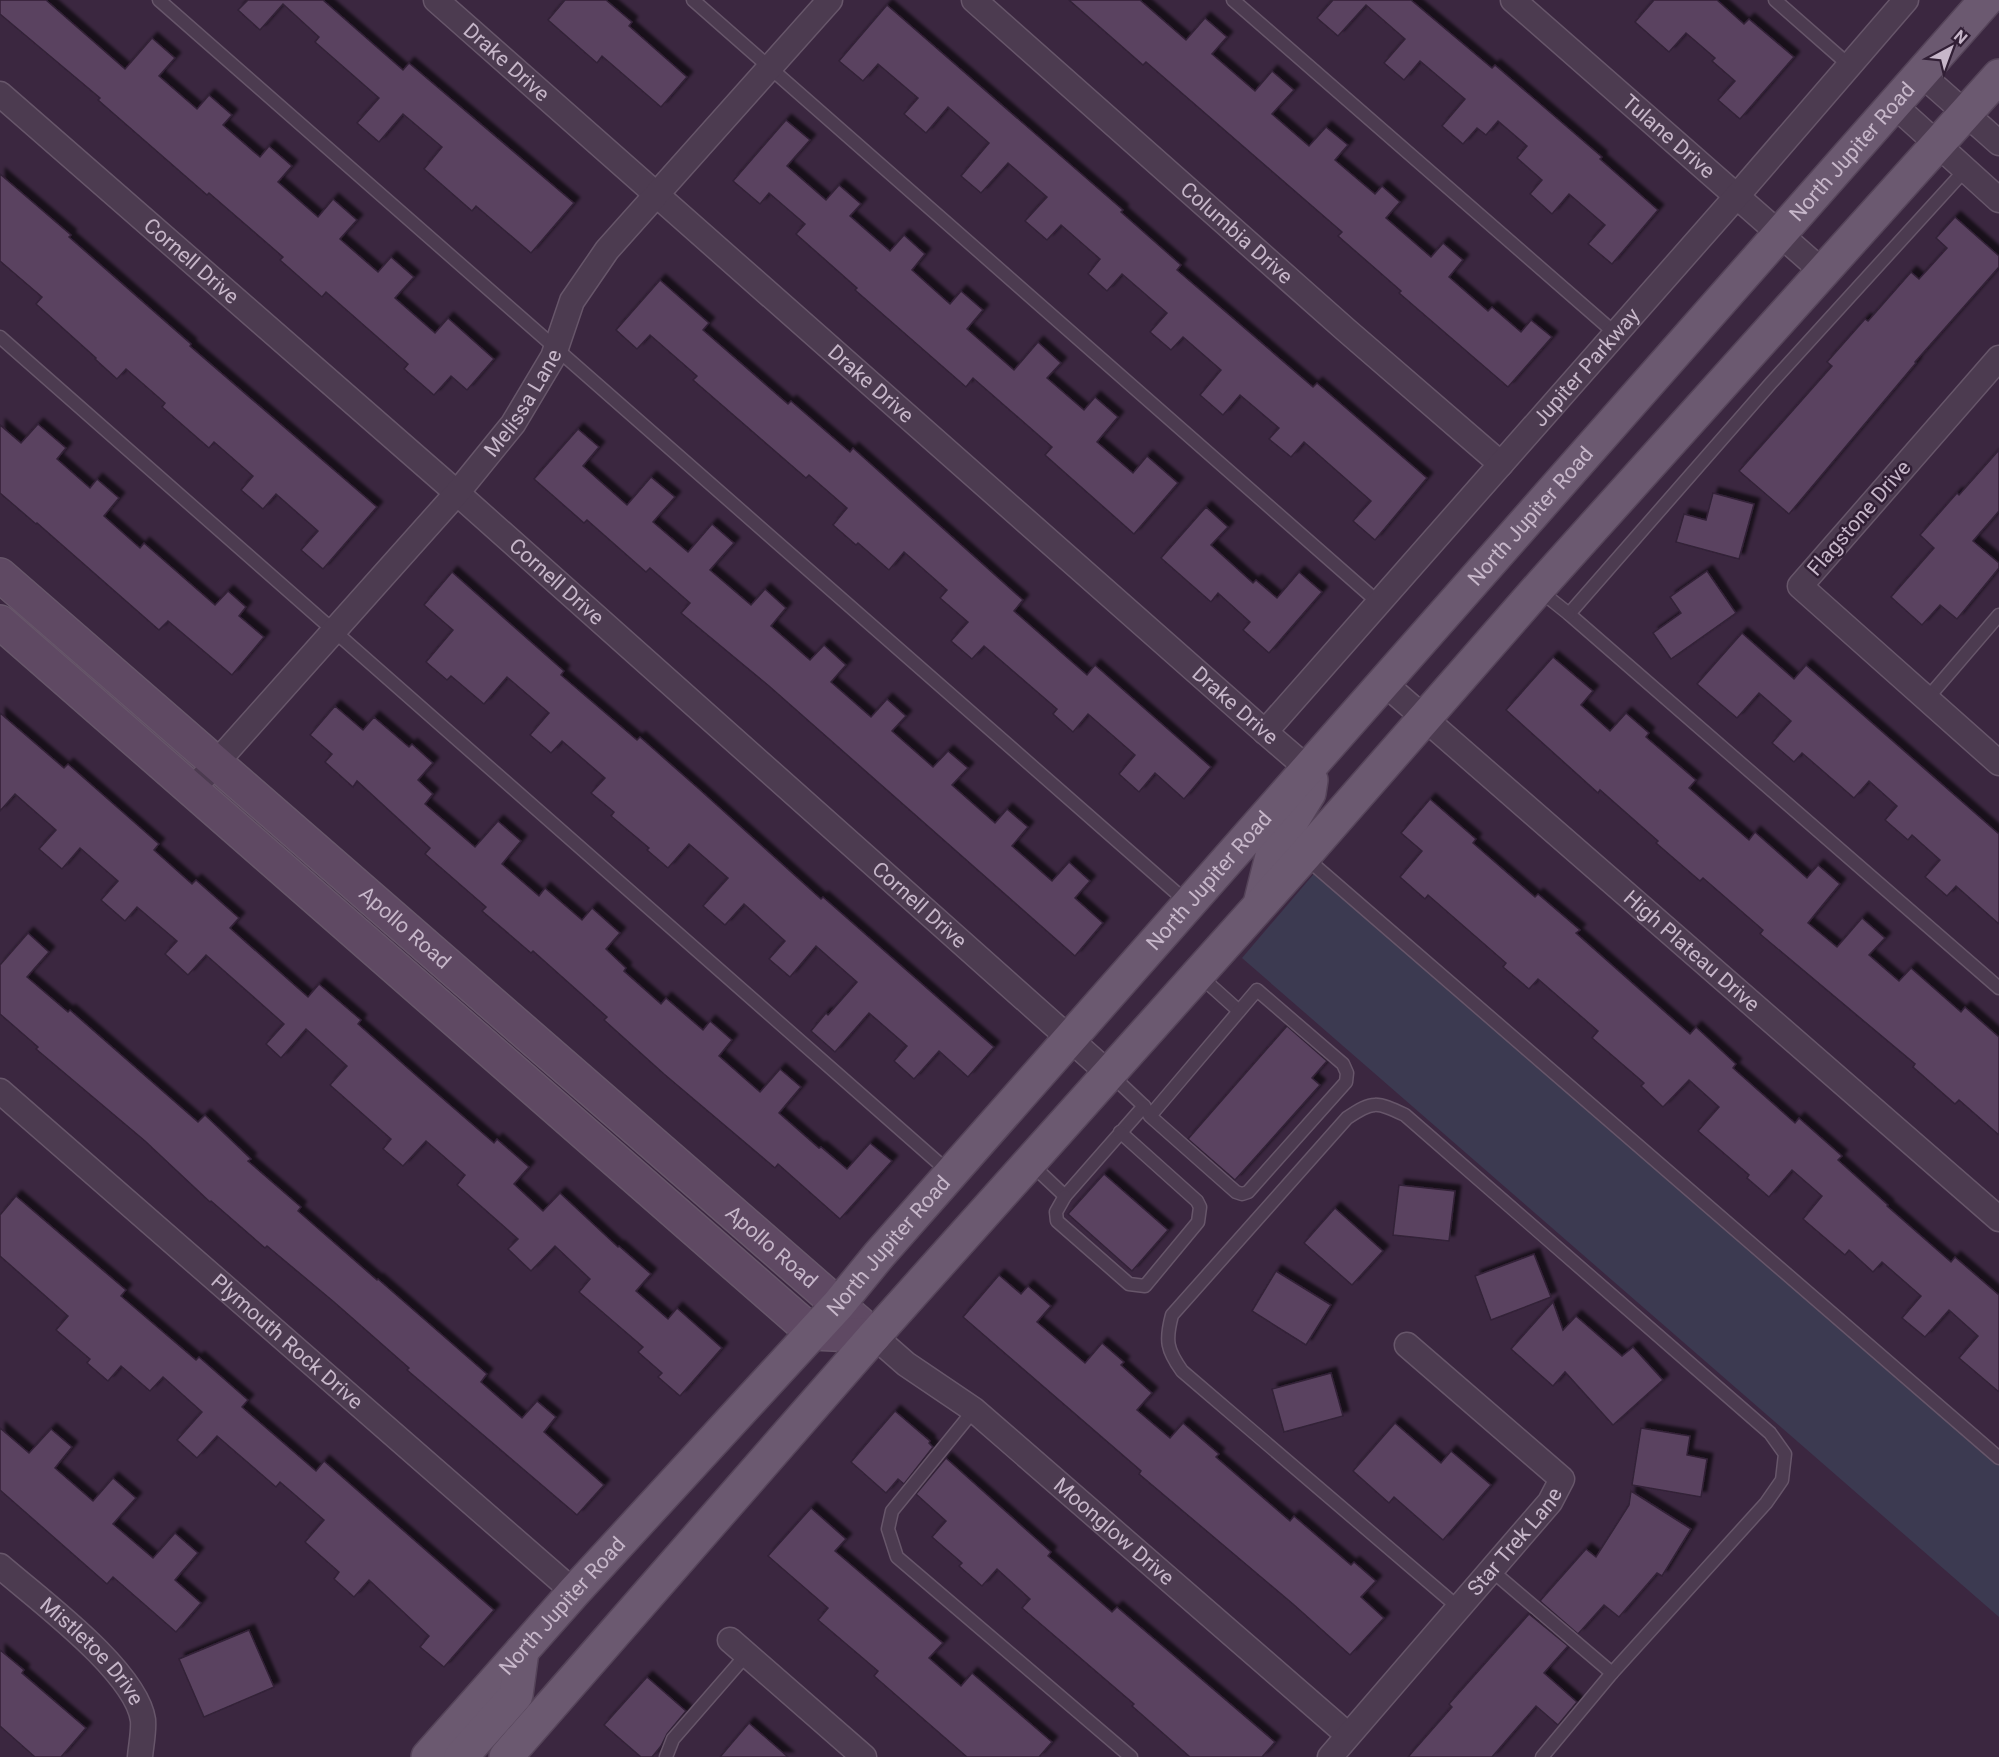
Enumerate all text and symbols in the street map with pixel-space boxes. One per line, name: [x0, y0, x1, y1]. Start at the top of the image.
street label: Drake Drive: [459, 18, 554, 106]
north arrow: [1921, 18, 1981, 78]
text: N: [1950, 26, 1971, 48]
street label: North Jupiter Road: [1785, 78, 1920, 226]
street label: Tulane Drive: [1618, 90, 1720, 183]
street label: Columbia Drive: [1176, 177, 1297, 289]
street label: Cornell Drive: [139, 213, 244, 309]
street label: Jupiter Parkway: [1528, 303, 1645, 431]
street label: Drake Drive: [823, 340, 918, 428]
street label: Melissa Lane: [479, 347, 567, 462]
street label: North Jupiter Road: [1463, 442, 1598, 591]
street label: Flagstone Drive: [1803, 456, 1915, 580]
street label: Cornell Drive: [504, 533, 609, 630]
street label: Drake Drive: [1187, 662, 1283, 750]
street label: North Jupiter Road: [1142, 806, 1277, 955]
street label: Cornell Drive: [867, 857, 972, 953]
street label: Apollo Road: [354, 881, 456, 974]
street label: High Plateau Drive: [1619, 886, 1764, 1017]
street label: North Jupiter Road: [822, 1171, 955, 1321]
street label: Apollo Road: [721, 1201, 822, 1293]
street label: Plymouth Rock Drive: [206, 1269, 368, 1414]
street label: Moonglow Drive: [1049, 1473, 1179, 1590]
street label: Star Trek Lane: [1463, 1484, 1567, 1601]
street label: North Jupiter Road: [494, 1532, 630, 1680]
street label: Mistletoe Drive: [35, 1593, 149, 1709]

